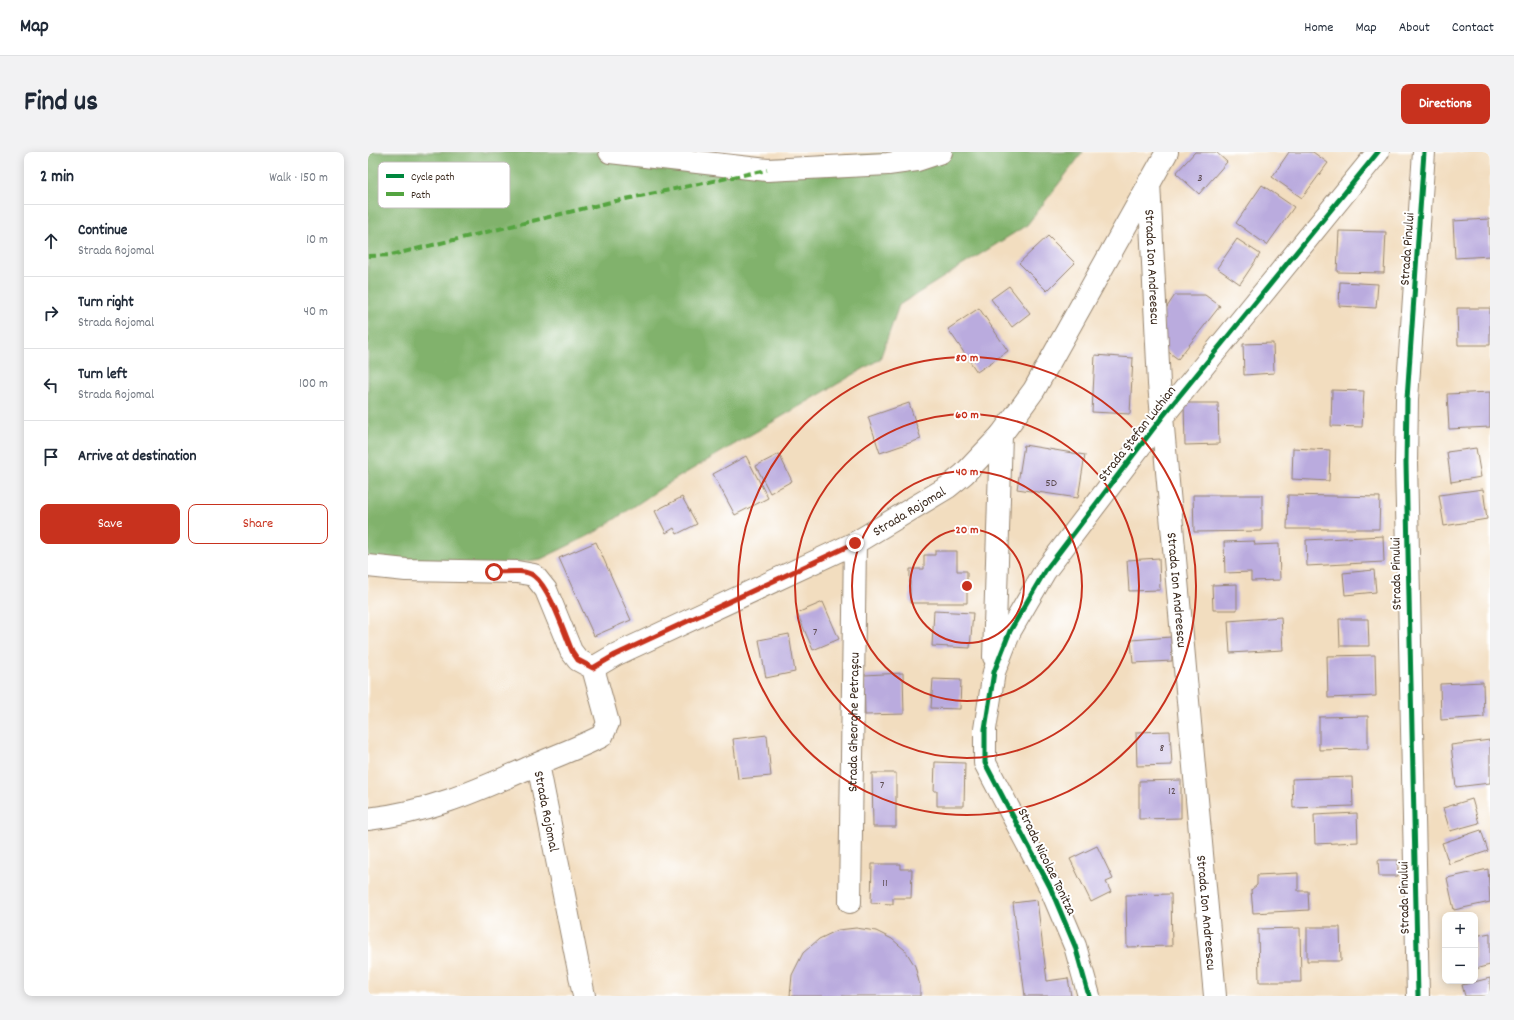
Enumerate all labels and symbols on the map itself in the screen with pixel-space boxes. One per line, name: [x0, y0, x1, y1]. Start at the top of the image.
legend: [378, 162, 510, 208]
text: Cycle path: [411, 170, 455, 186]
house number: 3: [1197, 170, 1203, 187]
text: Path: [411, 188, 430, 204]
street label: Strada Ion Andreescu: [1138, 209, 1164, 325]
street label: Strada Pinului: [1395, 212, 1421, 286]
text: 80 m: [956, 350, 978, 367]
street label: Strada Ștefan Luchian: [1094, 382, 1182, 487]
text: 60 m: [955, 407, 979, 424]
text: 40 m: [956, 464, 978, 481]
house number: 5D: [1045, 475, 1057, 492]
street label: Strada Rojomal: [869, 482, 951, 542]
text: 20 m: [956, 522, 978, 539]
street label: Strada Ion Andreescu: [1161, 532, 1191, 649]
route end: [846, 534, 864, 552]
street label: Strada Pinului: [1386, 537, 1408, 611]
route start: [485, 563, 503, 581]
centre of rings: [960, 579, 974, 593]
house number: 7: [813, 624, 818, 641]
street label: Strada Gheorghe Petrașcu: [844, 652, 865, 792]
house number: 8: [1160, 740, 1165, 757]
street label: Strada Rojomal: [528, 769, 563, 854]
house number: 7: [880, 777, 885, 794]
house number: 12: [1168, 783, 1176, 800]
street label: Strada Nicolae Tonitza: [1012, 805, 1081, 919]
street label: Strada Ion Andreescu: [1190, 854, 1221, 971]
street label: Strada Pinului: [1394, 861, 1416, 935]
house number: 11: [882, 875, 888, 892]

